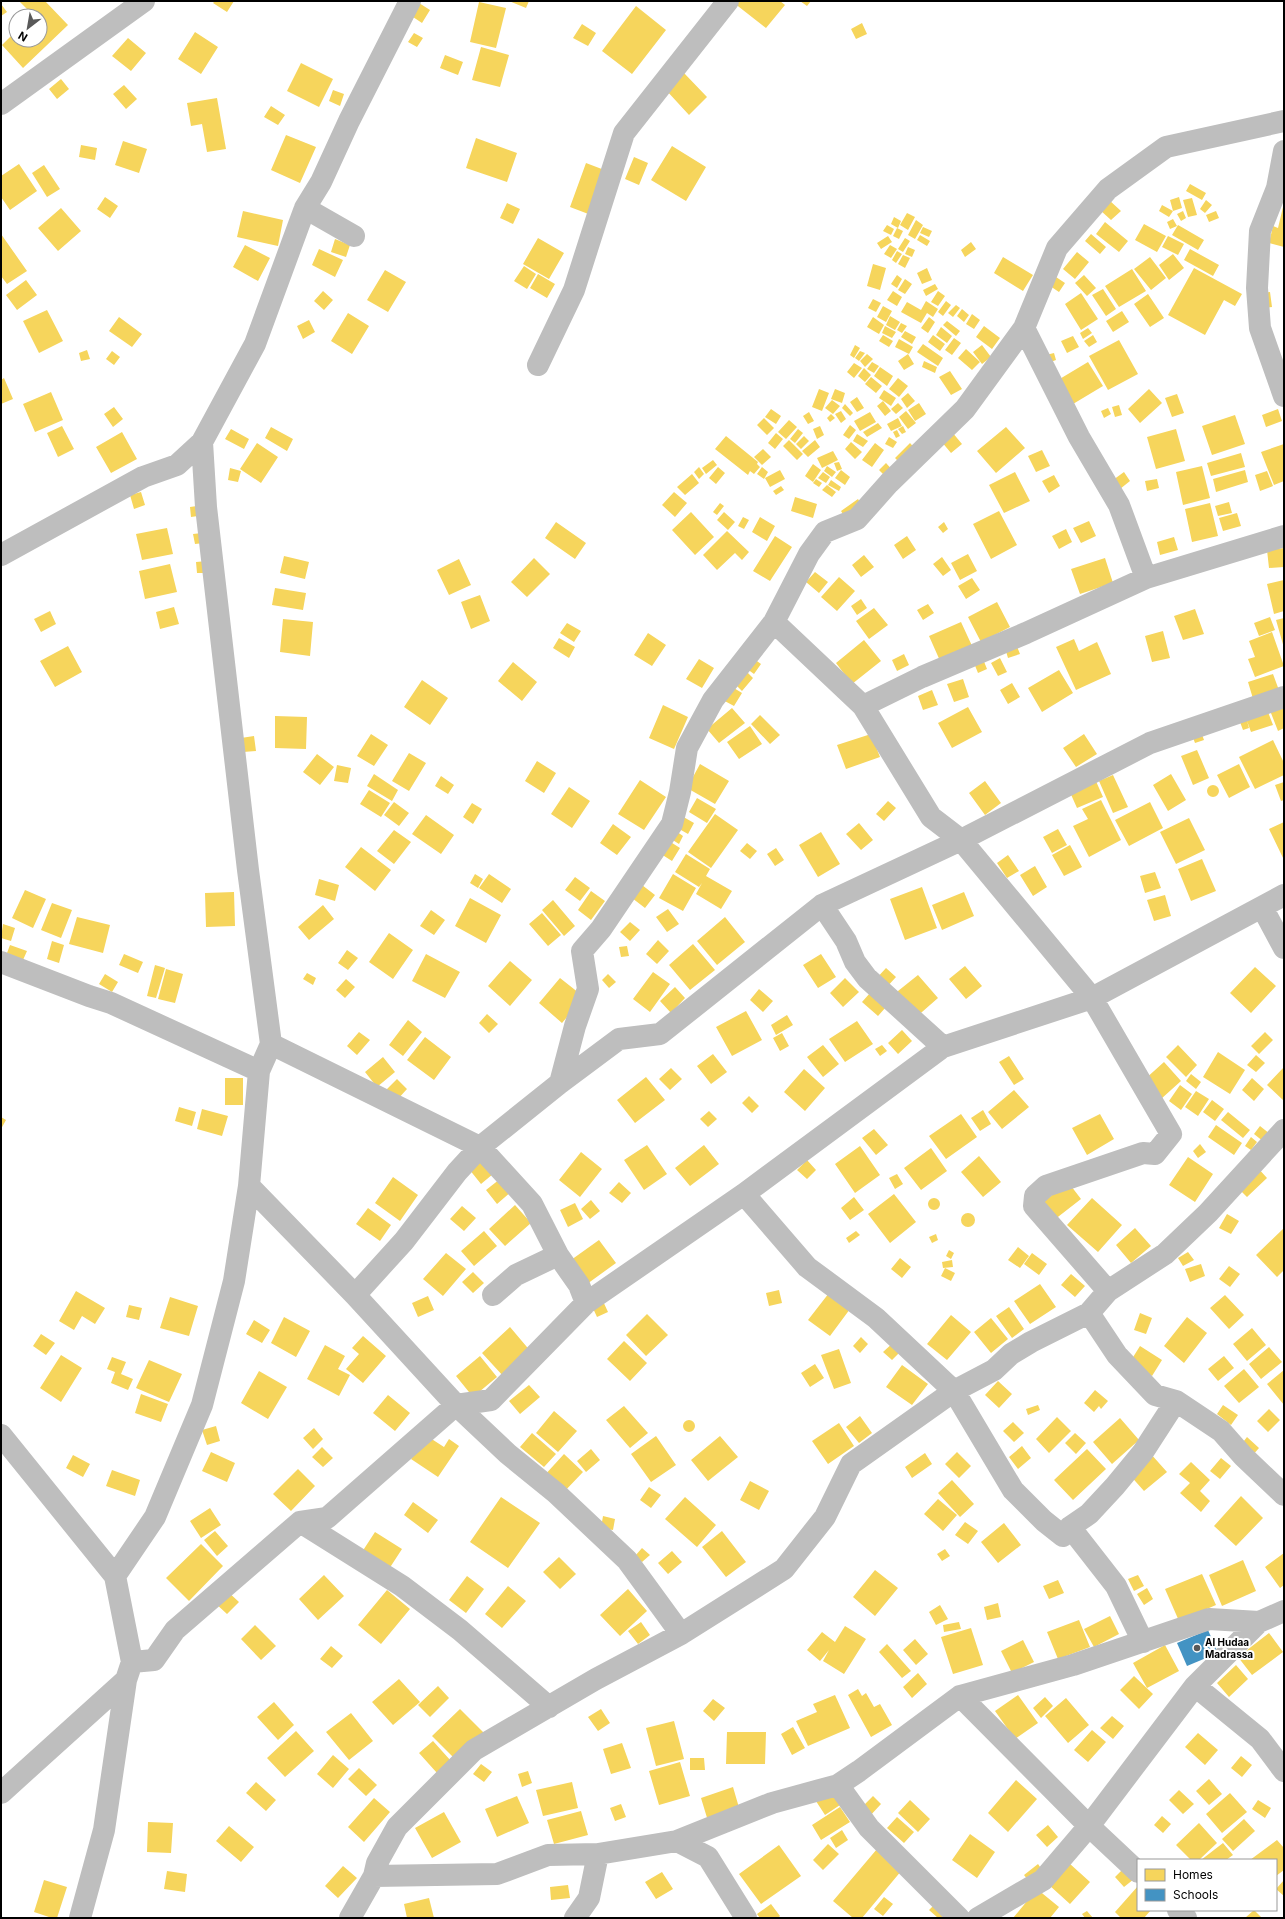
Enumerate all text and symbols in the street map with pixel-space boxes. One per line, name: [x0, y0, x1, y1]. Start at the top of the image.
north arrow: [8, 8, 48, 48]
text: N: [16, 28, 30, 45]
place label: Al Hudaa Madrassa: [1205, 1636, 1253, 1660]
marker: Al Hudaa Madrassa: [1192, 1643, 1202, 1653]
legend: [1137, 1859, 1277, 1911]
text: Homes: [1173, 1867, 1213, 1882]
text: Schools: [1173, 1887, 1218, 1902]

